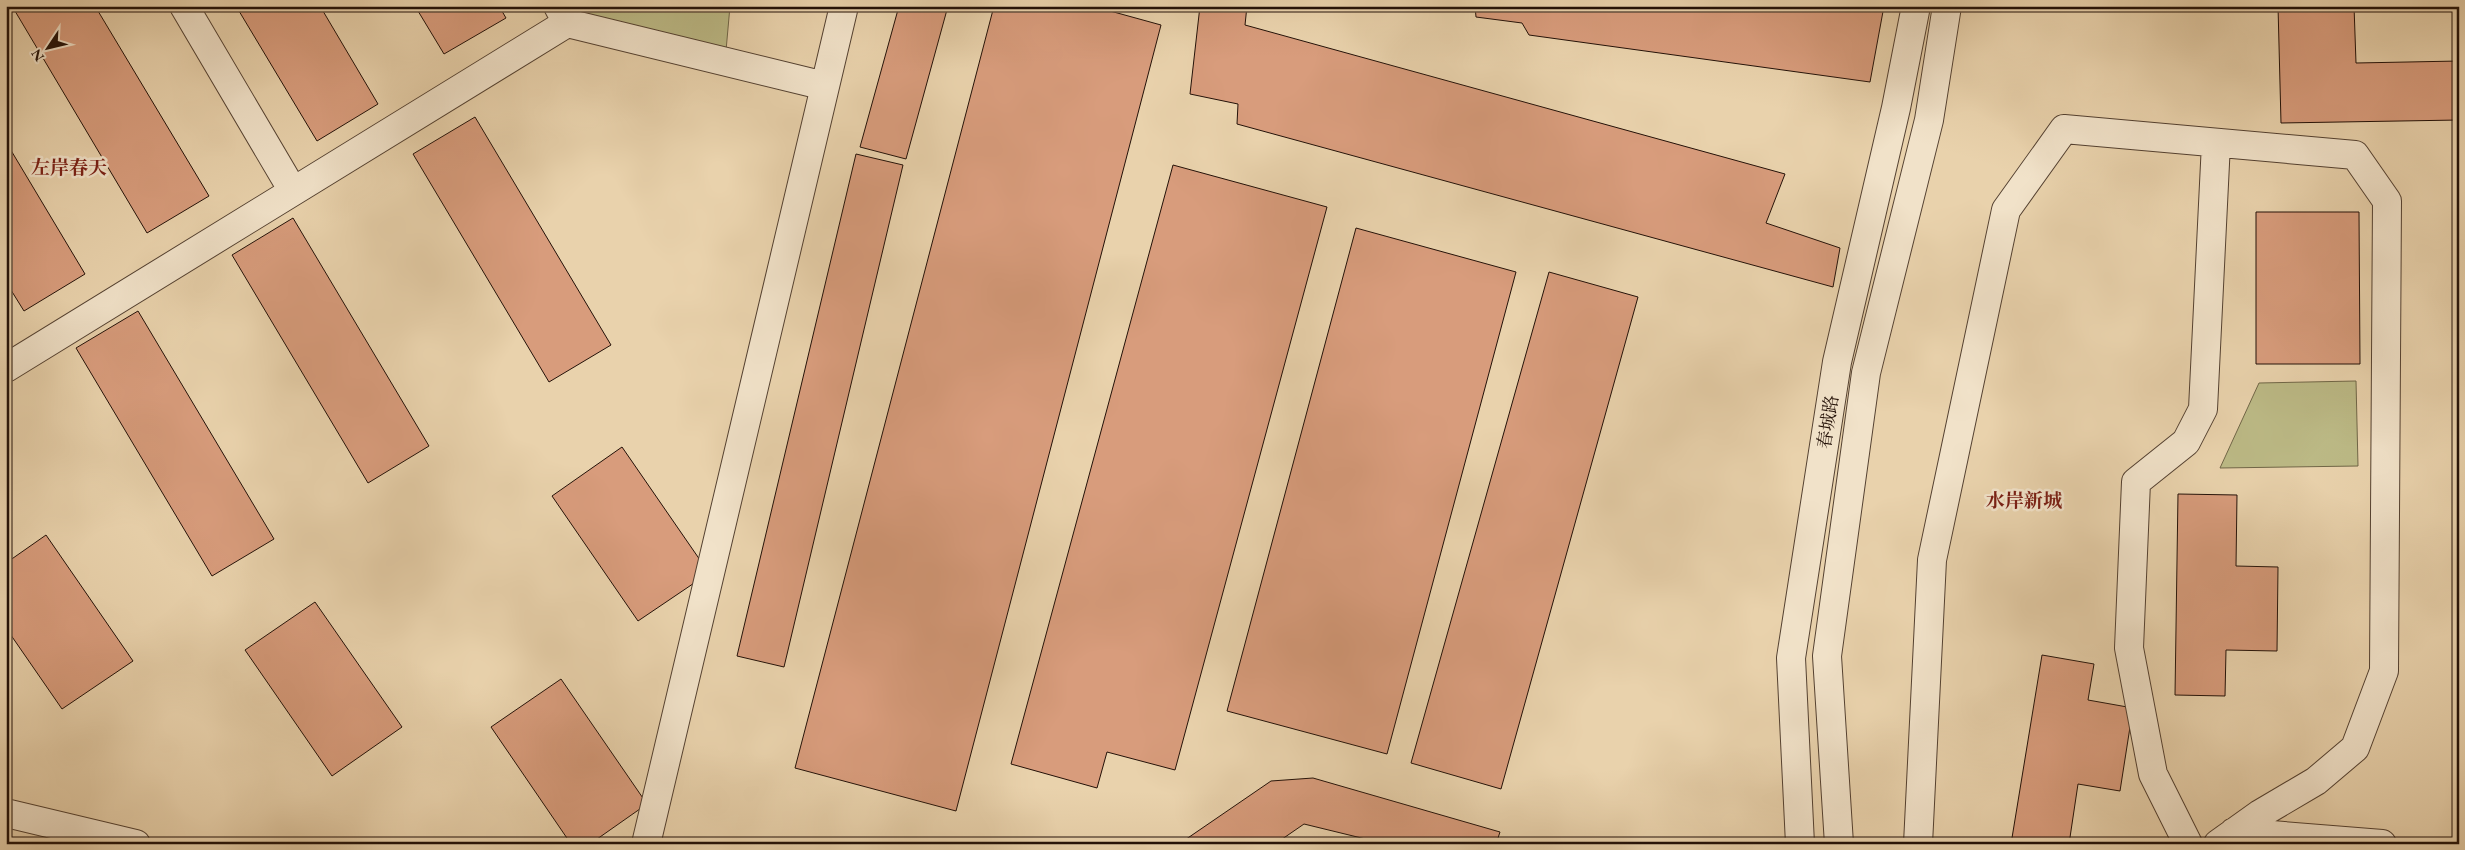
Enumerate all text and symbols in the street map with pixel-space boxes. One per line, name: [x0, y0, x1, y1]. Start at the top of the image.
north arrow: [22, 22, 72, 72]
text: N: [26, 45, 48, 65]
district label: 左岸春天: [31, 155, 107, 180]
street label: 春城路: [1812, 393, 1843, 450]
district label: 水岸新城: [1986, 488, 2062, 513]

